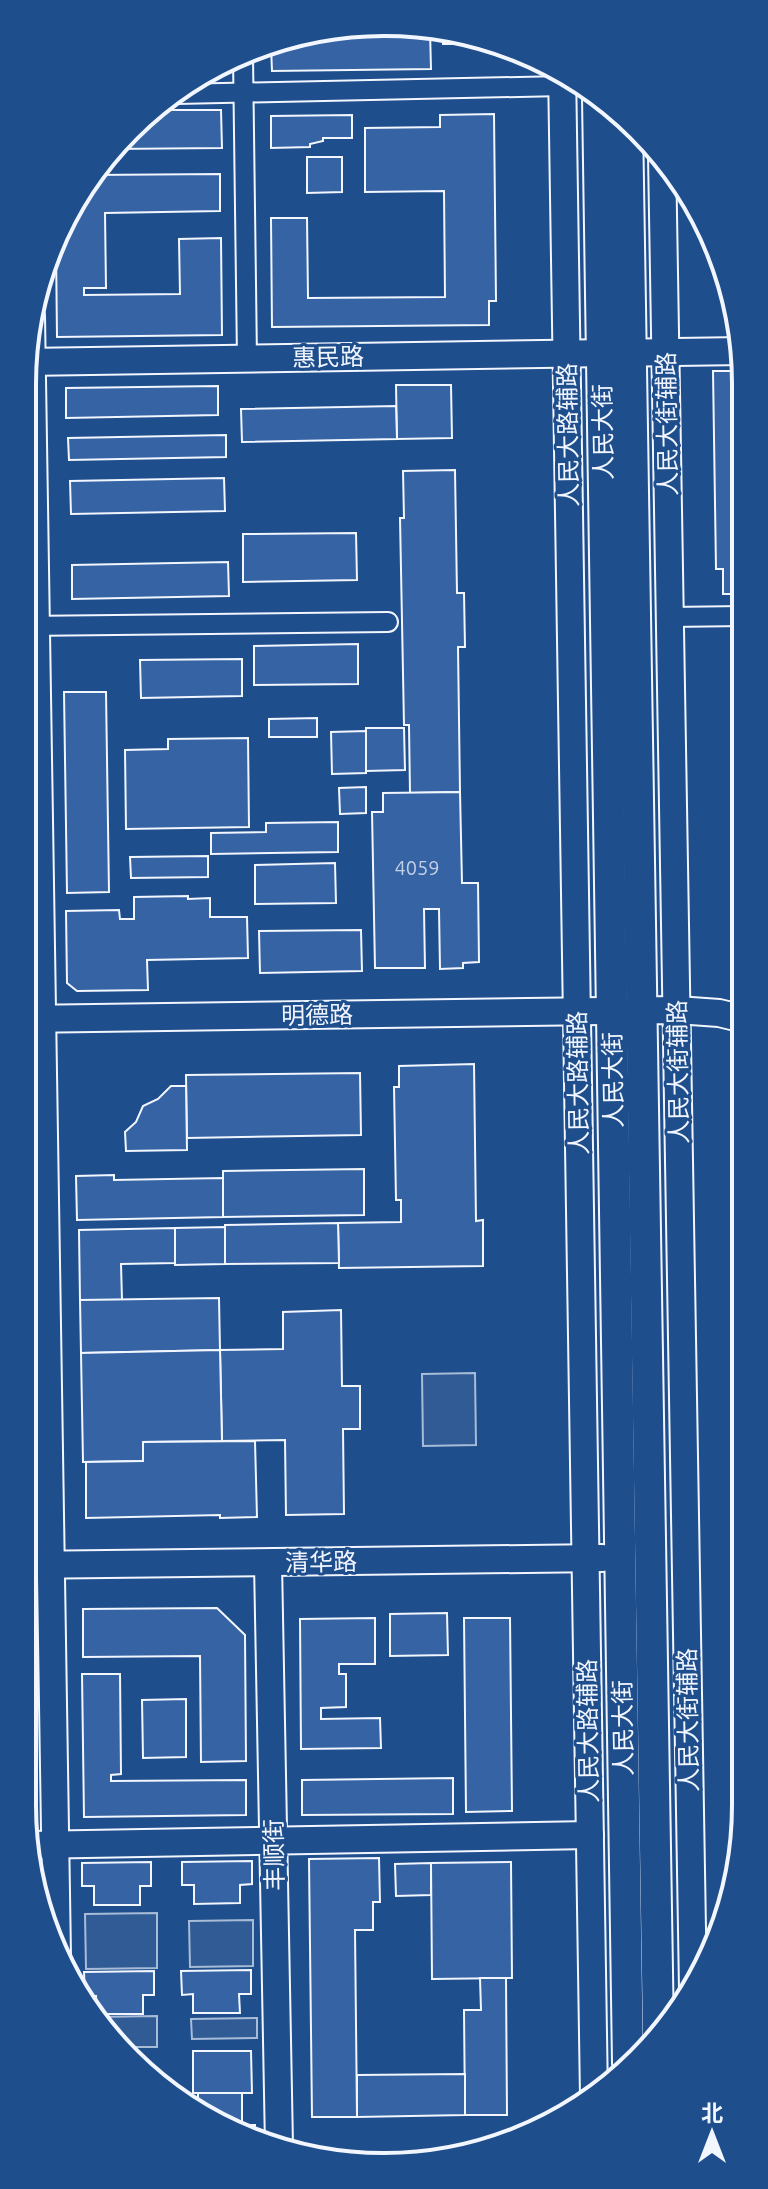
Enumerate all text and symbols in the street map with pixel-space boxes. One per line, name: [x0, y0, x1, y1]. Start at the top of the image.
street label: 惠民路: [292, 343, 364, 371]
street label: 人民大街辅路: [652, 352, 682, 496]
street label: 人民大路辅路: [553, 363, 583, 507]
street label: 人民大街: [589, 384, 617, 480]
house number: 4059: [394, 856, 440, 879]
street label: 人民大街辅路: [663, 1000, 693, 1144]
street label: 明德路: [281, 1001, 353, 1029]
street label: 人民大路辅路: [563, 1011, 593, 1155]
street label: 人民大街: [599, 1032, 627, 1128]
street label: 清华路: [285, 1548, 357, 1576]
street label: 人民大街辅路: [673, 1648, 703, 1792]
street label: 人民大路辅路: [573, 1659, 603, 1803]
street label: 人民大街: [609, 1680, 637, 1776]
street label: 丰顺街: [260, 1819, 288, 1891]
north arrow: [672, 2093, 752, 2173]
text: 北: [701, 2100, 723, 2125]

